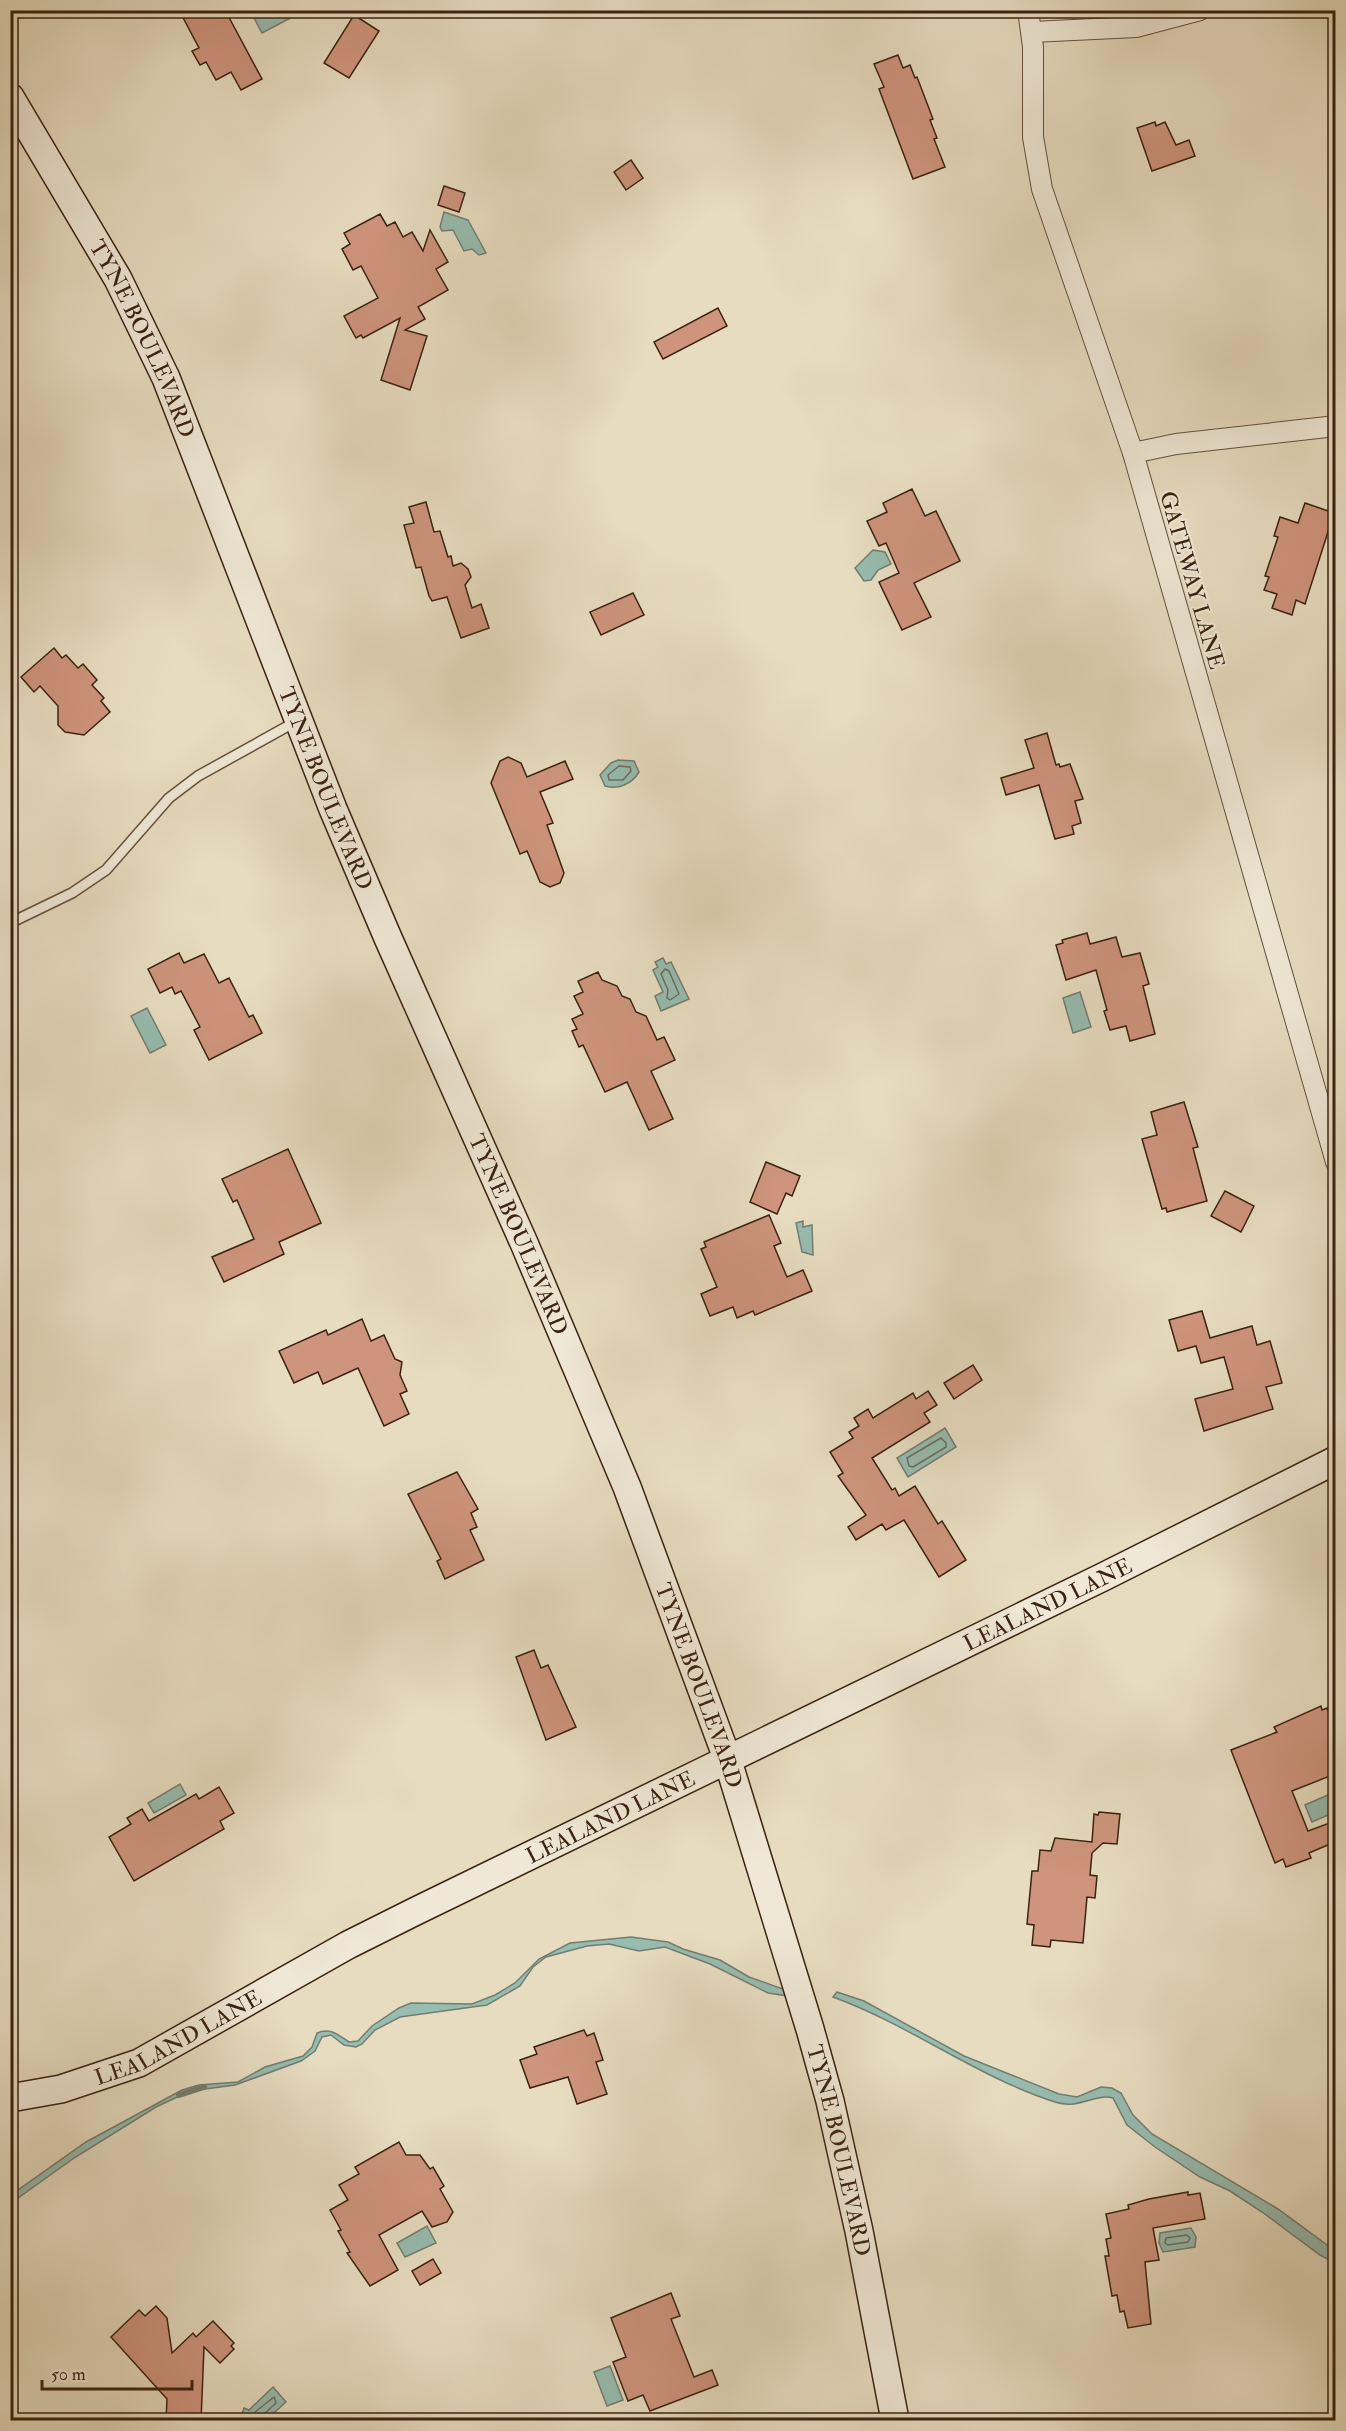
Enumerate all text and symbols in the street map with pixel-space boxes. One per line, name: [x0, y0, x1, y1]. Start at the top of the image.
street label: TYNE BOULEVARD: [83, 235, 201, 442]
street label: GATEWAY LANE: [1153, 488, 1231, 673]
street label: TYNE BOULEVARD: [272, 683, 379, 894]
street label: TYNE BOULEVARD: [462, 1130, 574, 1339]
street label: LEALAND LANE: [959, 1552, 1137, 1658]
street label: TYNE BOULEVARD: [649, 1579, 748, 1791]
street label: LEALAND LANE: [522, 1765, 700, 1870]
street label: LEALAND LANE: [91, 1984, 267, 2092]
street label: TYNE BOULEVARD: [800, 2042, 876, 2258]
scale bar: [42, 2353, 192, 2391]
text: 50 m: [51, 2363, 86, 2386]

